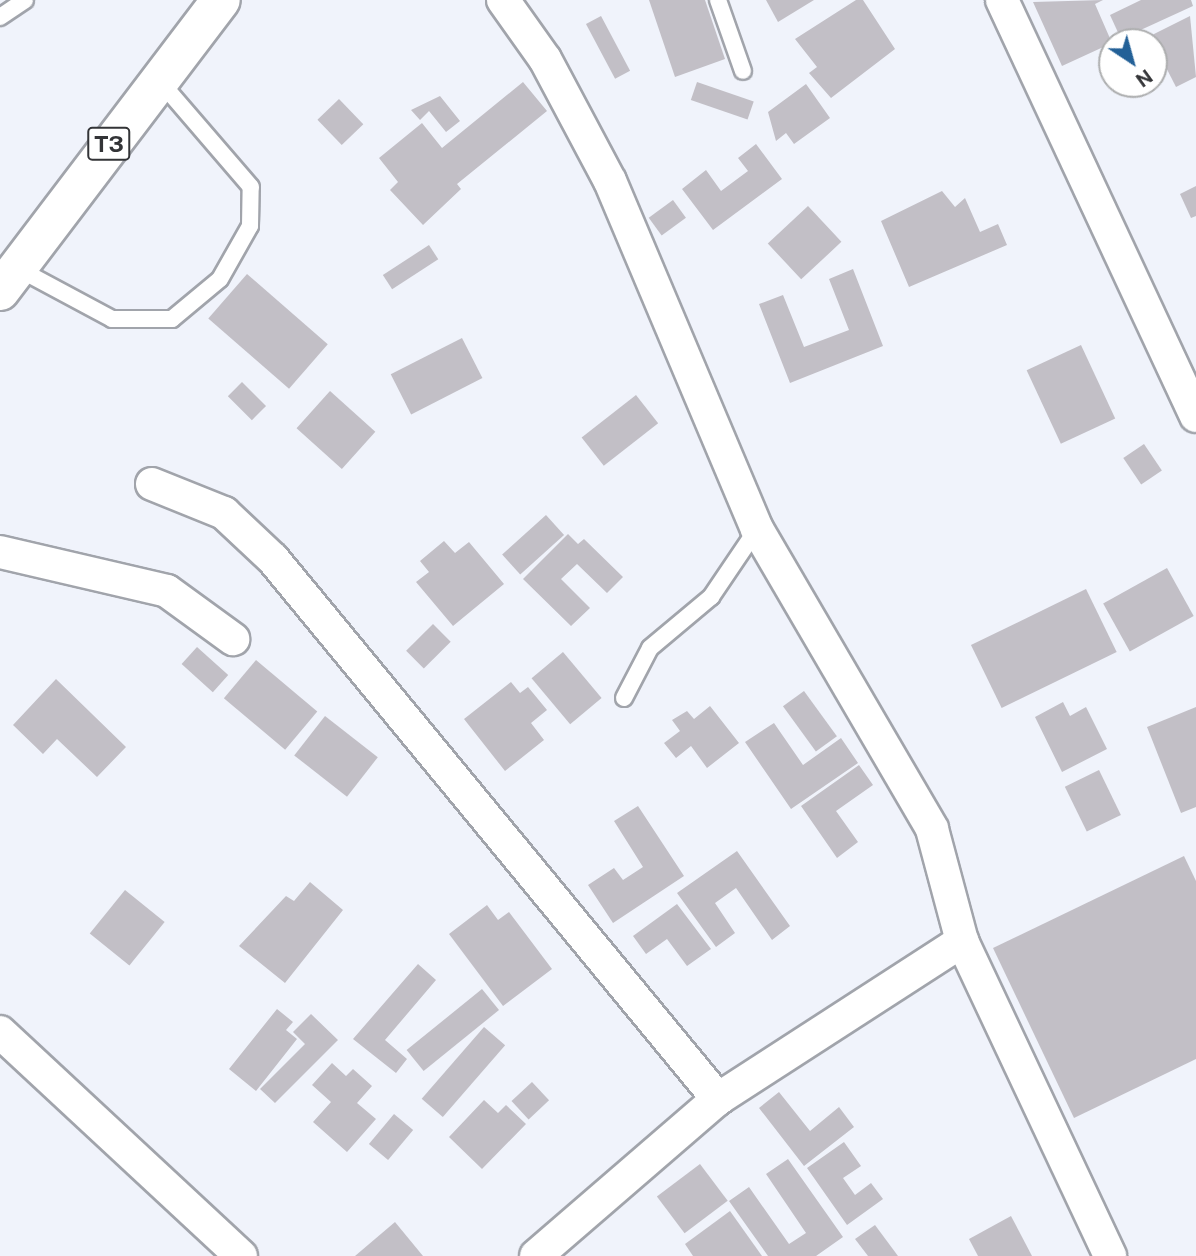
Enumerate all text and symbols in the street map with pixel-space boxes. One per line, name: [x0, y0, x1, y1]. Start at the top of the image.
north arrow: [1098, 28, 1168, 98]
text: N: [1132, 65, 1157, 92]
road number: T3: [86, 125, 132, 164]

